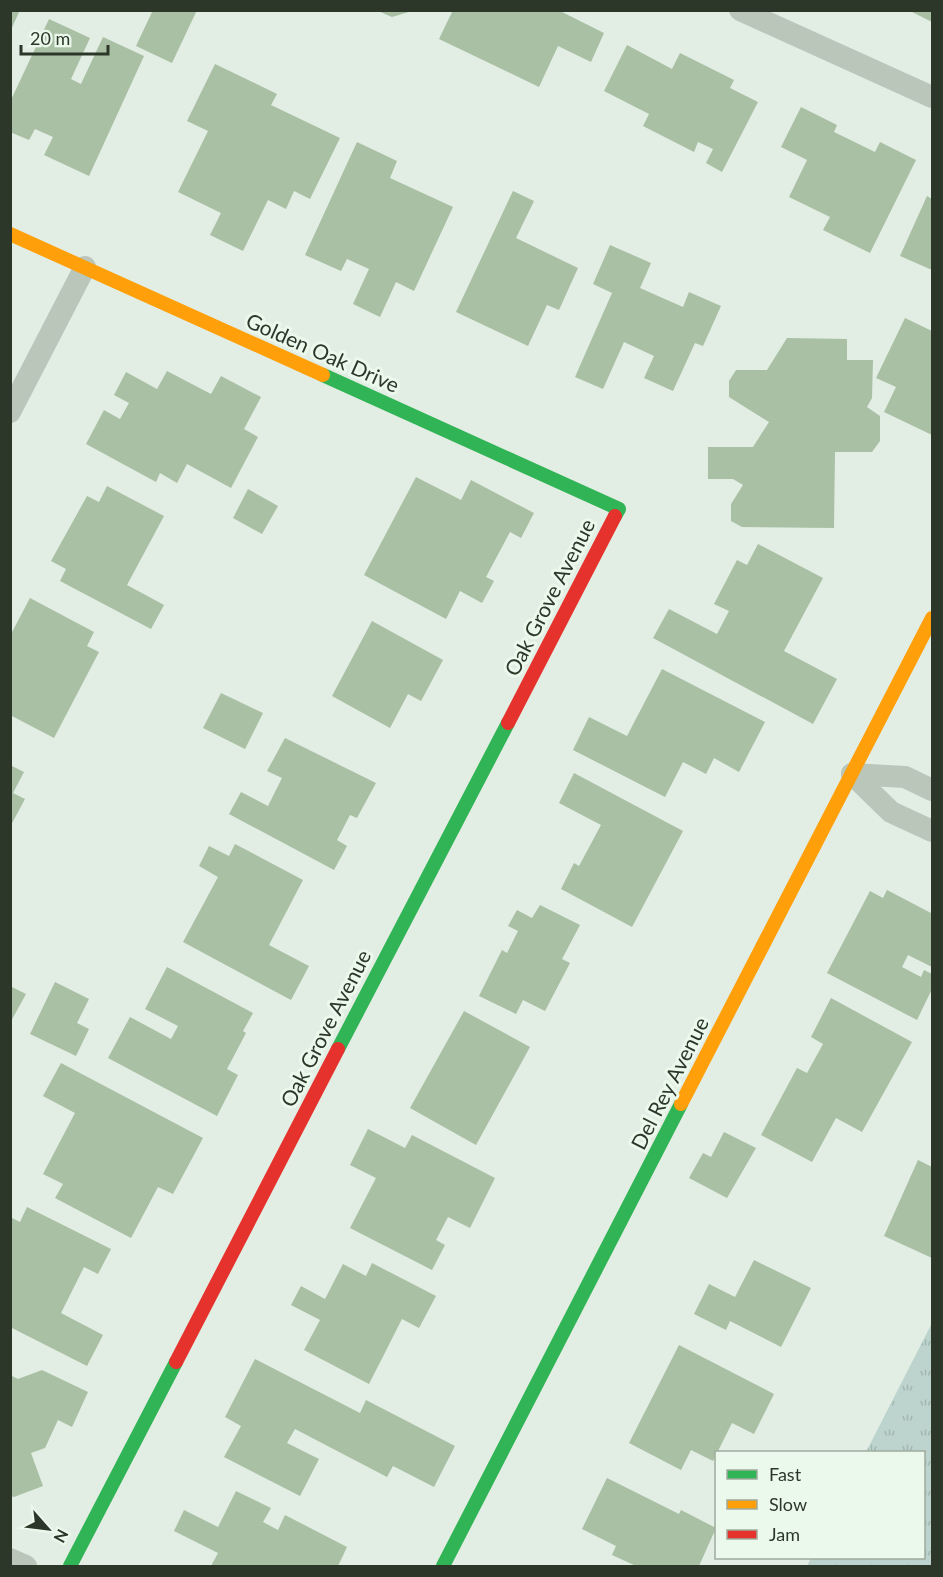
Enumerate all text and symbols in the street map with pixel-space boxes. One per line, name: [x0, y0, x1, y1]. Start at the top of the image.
scale bar: [21, 18, 108, 56]
text: 20 m: [30, 27, 70, 49]
street label: Golden Oak Drive: [242, 307, 404, 397]
street label: Oak Grove Avenue: [499, 514, 599, 680]
street label: Oak Grove Avenue: [275, 945, 375, 1111]
street label: Del Rey Avenue: [625, 1013, 713, 1153]
legend: [715, 1451, 925, 1559]
text: Fast: [769, 1463, 802, 1485]
text: Slow: [769, 1493, 807, 1515]
north arrow: [18, 1499, 78, 1559]
text: Jam: [769, 1523, 800, 1545]
text: N: [50, 1526, 73, 1546]

